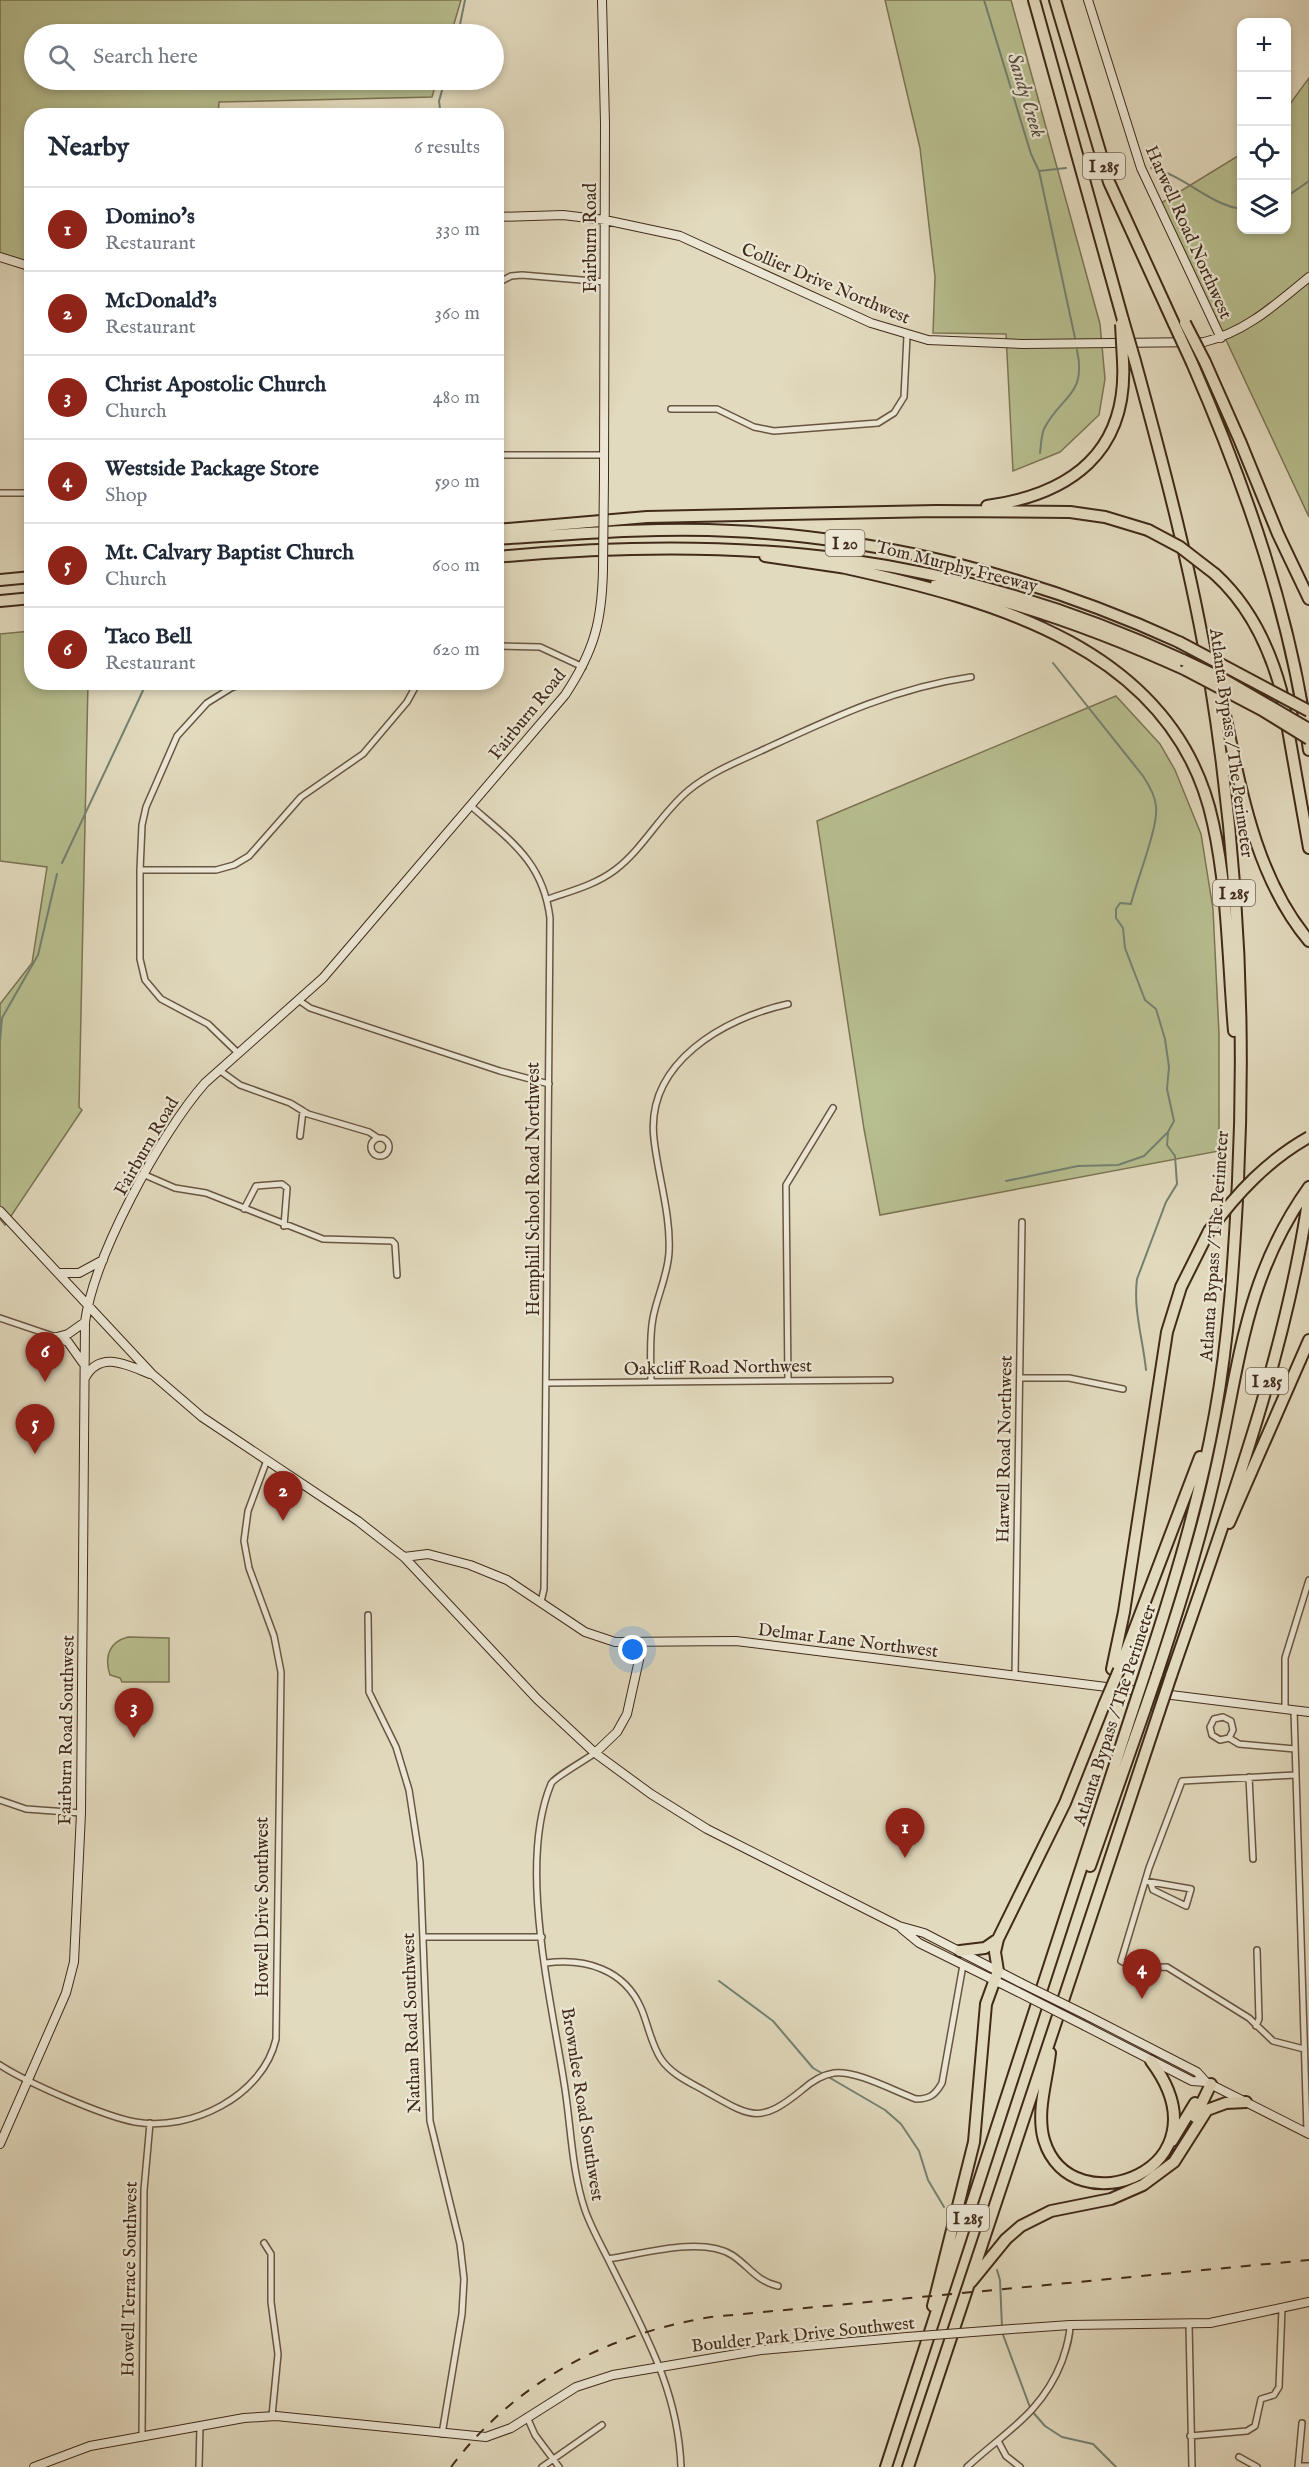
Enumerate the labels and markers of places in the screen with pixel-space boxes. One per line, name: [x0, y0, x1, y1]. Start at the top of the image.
pin: 6: [26, 1332, 64, 1382]
pin: 5: [15, 1404, 54, 1454]
pin: 2: [264, 1472, 302, 1521]
pin: 3: [114, 1688, 154, 1738]
pin: 1: [886, 1808, 924, 1858]
pin: 4: [1122, 1950, 1162, 1999]

